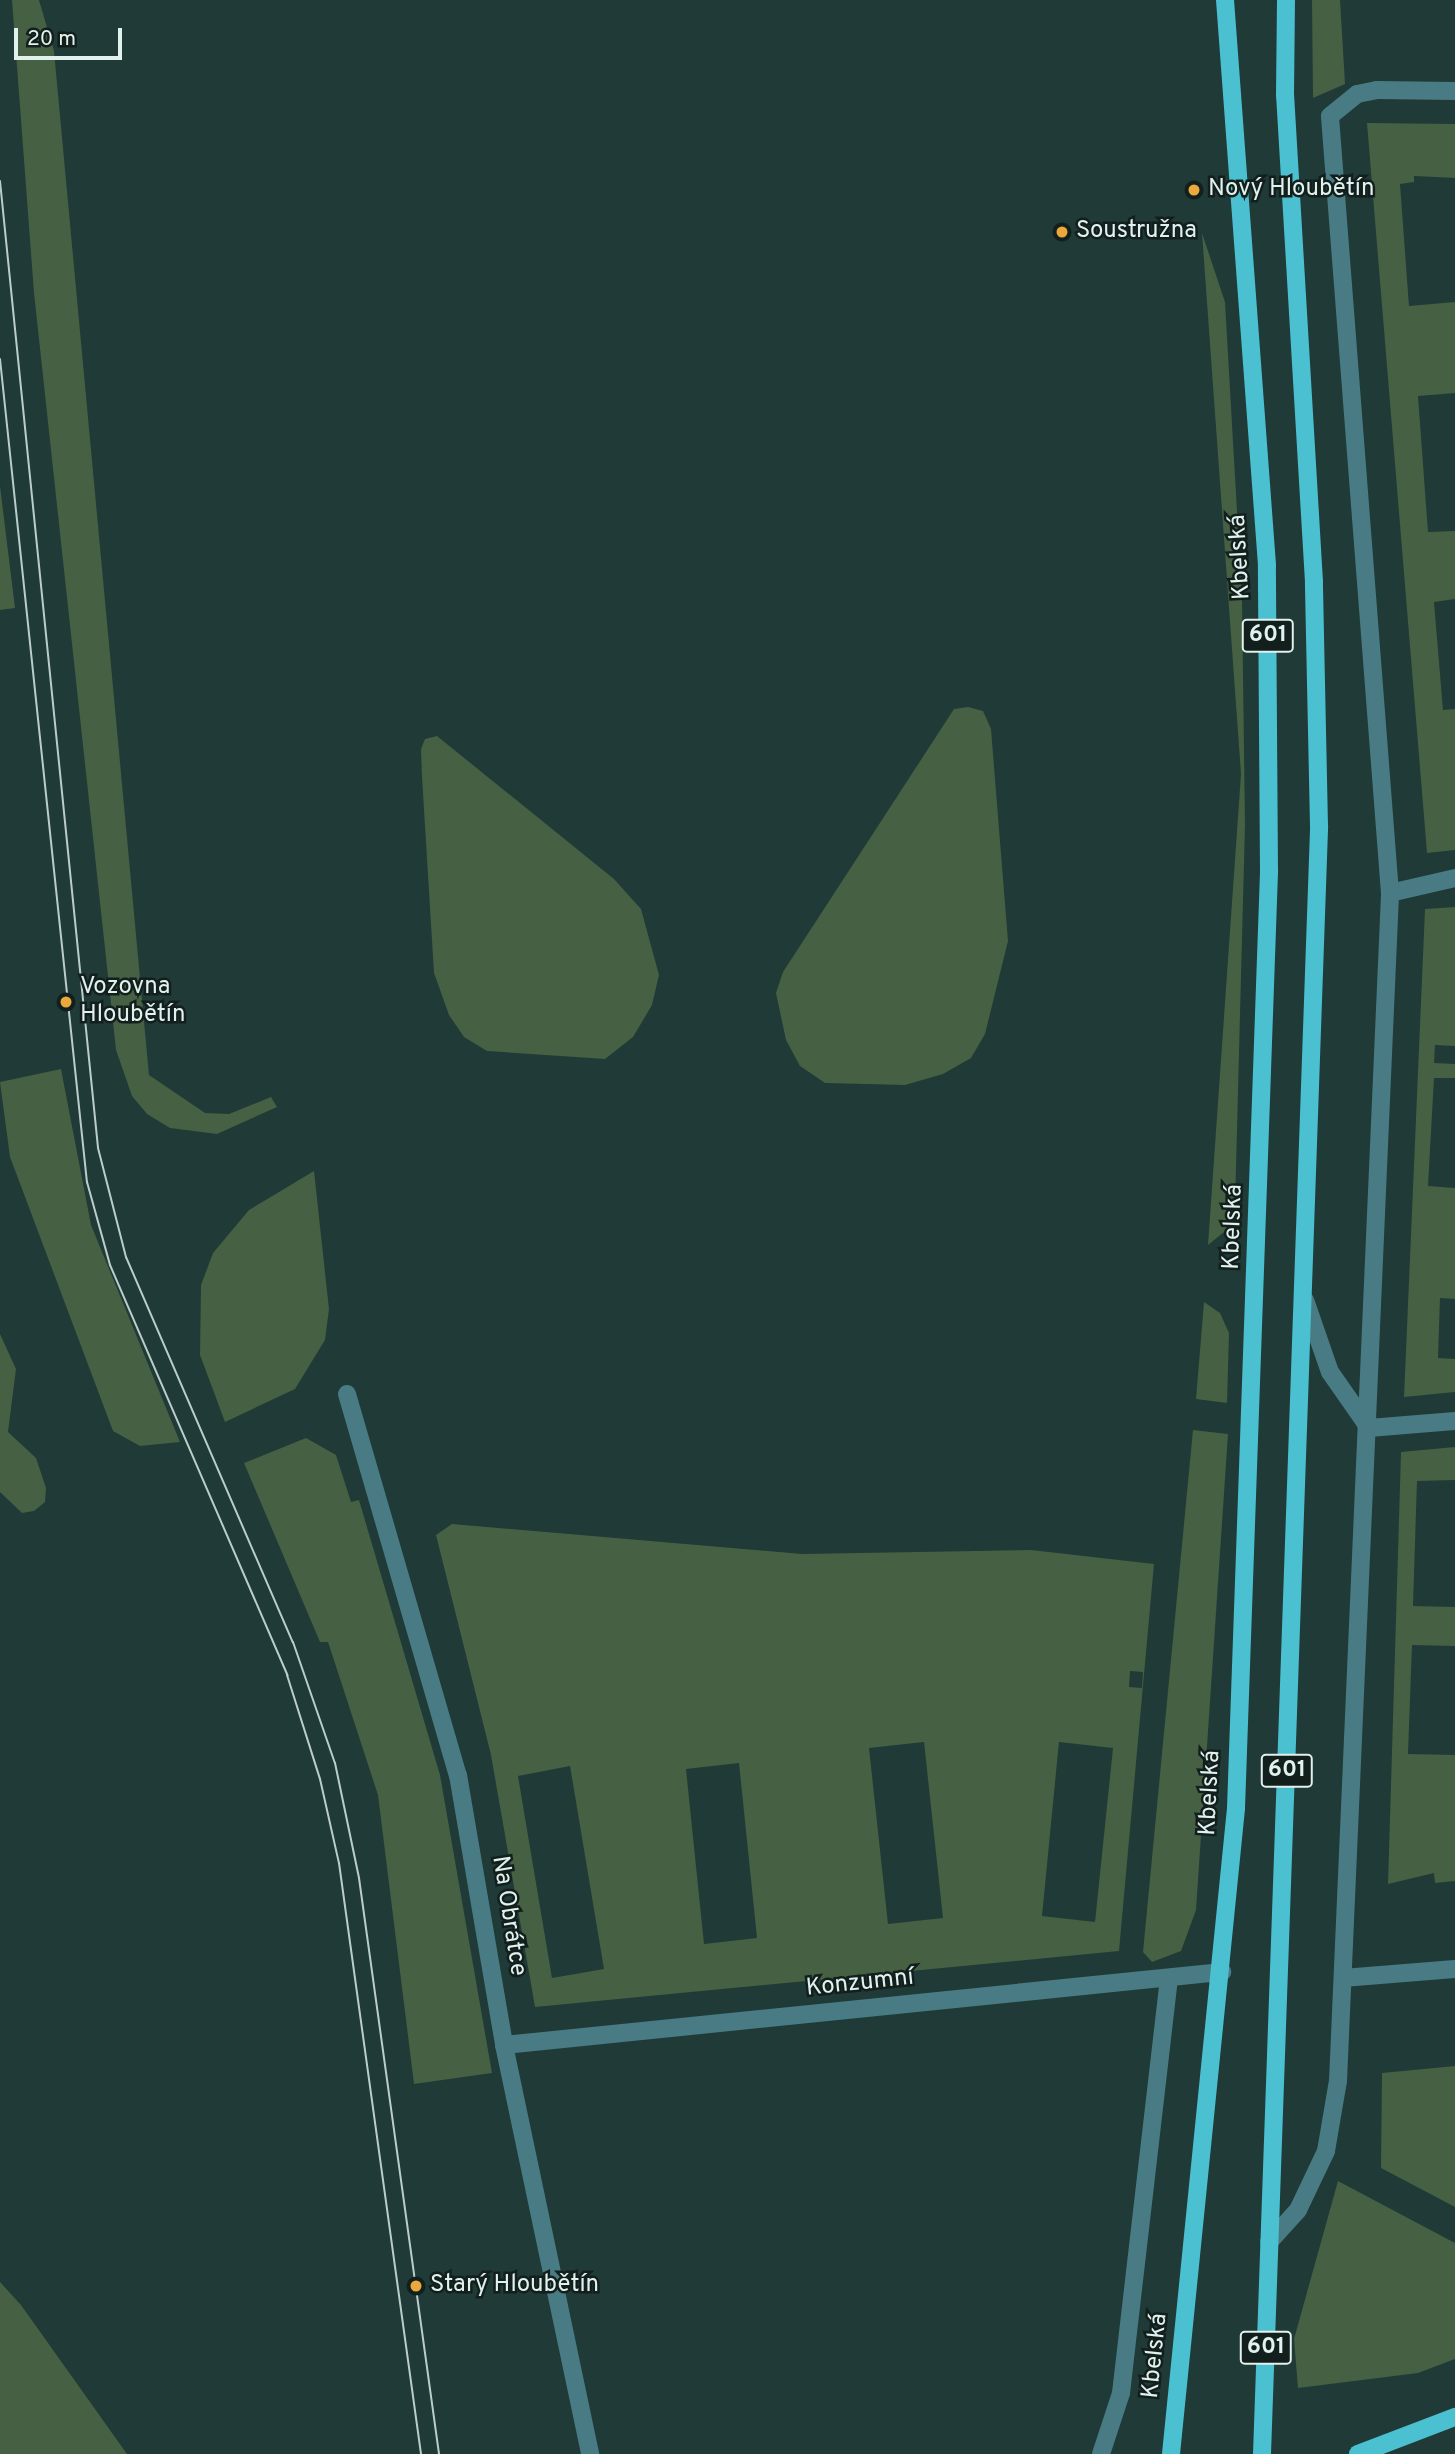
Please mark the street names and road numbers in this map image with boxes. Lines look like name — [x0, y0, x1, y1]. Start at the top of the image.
street label: Kbelská — [1224, 514, 1258, 600]
road number: 601 — [1242, 616, 1294, 656]
street label: Kbelská — [1218, 1184, 1250, 1270]
street label: Kbelská — [1194, 1750, 1228, 1836]
road number: 601 — [1261, 1752, 1313, 1790]
street label: Na Obrátce — [484, 1854, 532, 1978]
street label: Konzumní — [805, 1964, 915, 2004]
street label: Kbelská — [1137, 2312, 1175, 2400]
road number: 601 — [1240, 2328, 1292, 2368]

